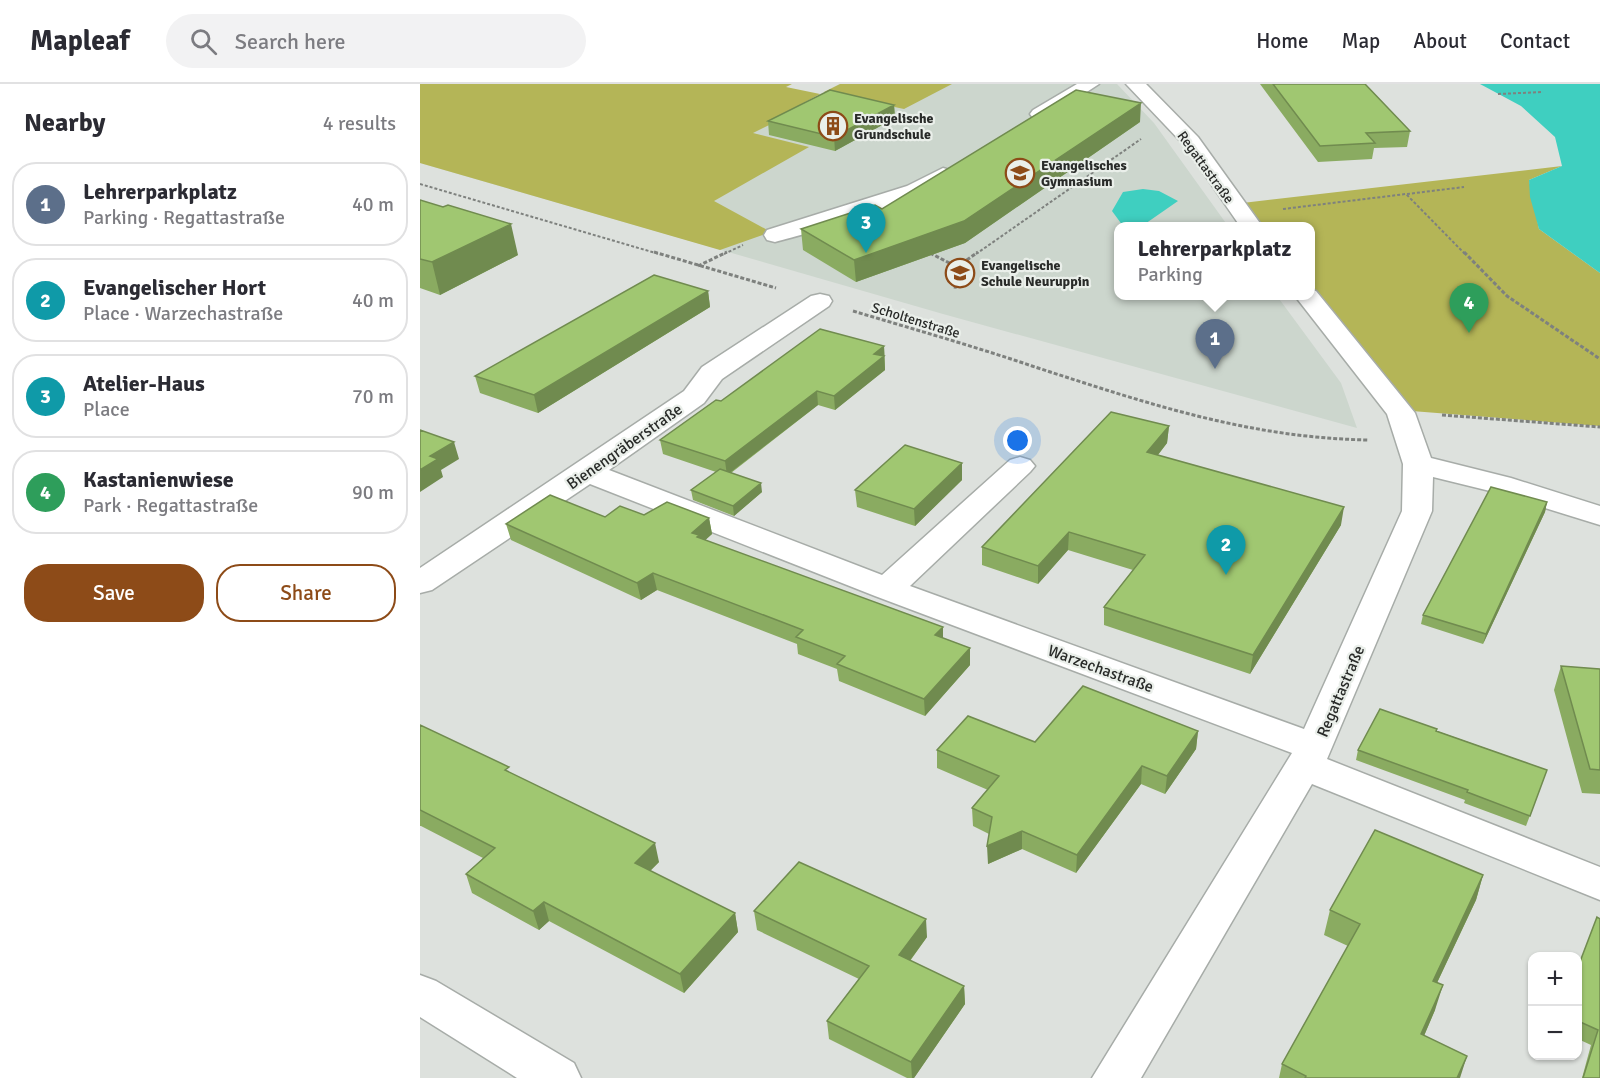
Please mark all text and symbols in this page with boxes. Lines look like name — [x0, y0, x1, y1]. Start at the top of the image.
search box — [166, 14, 586, 68]
text: Mapleaf — [30, 24, 130, 58]
icon: search — [187, 25, 220, 58]
text: Search here — [235, 28, 346, 55]
text: Home — [1256, 28, 1309, 54]
text: Map — [1342, 28, 1380, 54]
text: About — [1413, 28, 1467, 54]
text: Contact — [1500, 28, 1570, 54]
text: Nearby — [24, 107, 105, 139]
building icon: Evangelische Grundschule — [817, 110, 849, 142]
place label: Evangelische Grundschule — [854, 110, 934, 143]
text: 4 results — [323, 111, 396, 136]
street label: Regattastraße — [1174, 128, 1238, 207]
school or university icon: Evangelisches Gymnasium — [1004, 157, 1036, 189]
place label: Evangelisches Gymnasium — [1041, 157, 1127, 190]
text: Lehrerparkplatz — [83, 178, 237, 205]
text: 1 — [40, 192, 51, 217]
text: 40 m — [352, 192, 394, 217]
pin: 3 — [846, 204, 886, 253]
text: Parking · Regattastraße — [83, 205, 285, 230]
popup — [1114, 222, 1315, 300]
text: Lehrerparkplatz — [1138, 235, 1291, 262]
school or university icon: Evangelische Schule Neuruppin — [944, 257, 976, 289]
place label: Evangelische Schule Neuruppin — [981, 257, 1090, 290]
text: Parking — [1138, 262, 1203, 287]
text: Evangelischer Hort — [83, 274, 266, 301]
pin: 4 — [1450, 284, 1488, 333]
text: 2 — [40, 288, 51, 313]
text: 40 m — [352, 288, 394, 313]
street label: Scholtenstraße — [870, 299, 962, 342]
text: Place · Warzechastraße — [83, 301, 283, 326]
pin: 1 — [1196, 320, 1234, 369]
text: Atelier-Haus — [83, 370, 205, 397]
text: 3 — [40, 384, 51, 409]
text: 70 m — [352, 384, 394, 409]
text: Place — [83, 397, 130, 422]
street label: Bienengräberstraße — [563, 399, 686, 494]
your location — [1003, 426, 1032, 455]
text: Kastanienwiese — [83, 466, 234, 493]
text: 4 — [40, 480, 51, 505]
text: 90 m — [352, 480, 394, 505]
text: Park · Regattastraße — [83, 493, 258, 518]
pin: 2 — [1206, 526, 1246, 575]
button: Save — [24, 564, 204, 622]
button: Share — [216, 564, 396, 622]
street label: Warzechastraße — [1045, 641, 1156, 697]
street label: Regattastraße — [1313, 643, 1369, 740]
map controls — [1528, 952, 1582, 1060]
button: + — [1528, 952, 1582, 1006]
button: − — [1528, 1006, 1582, 1060]

